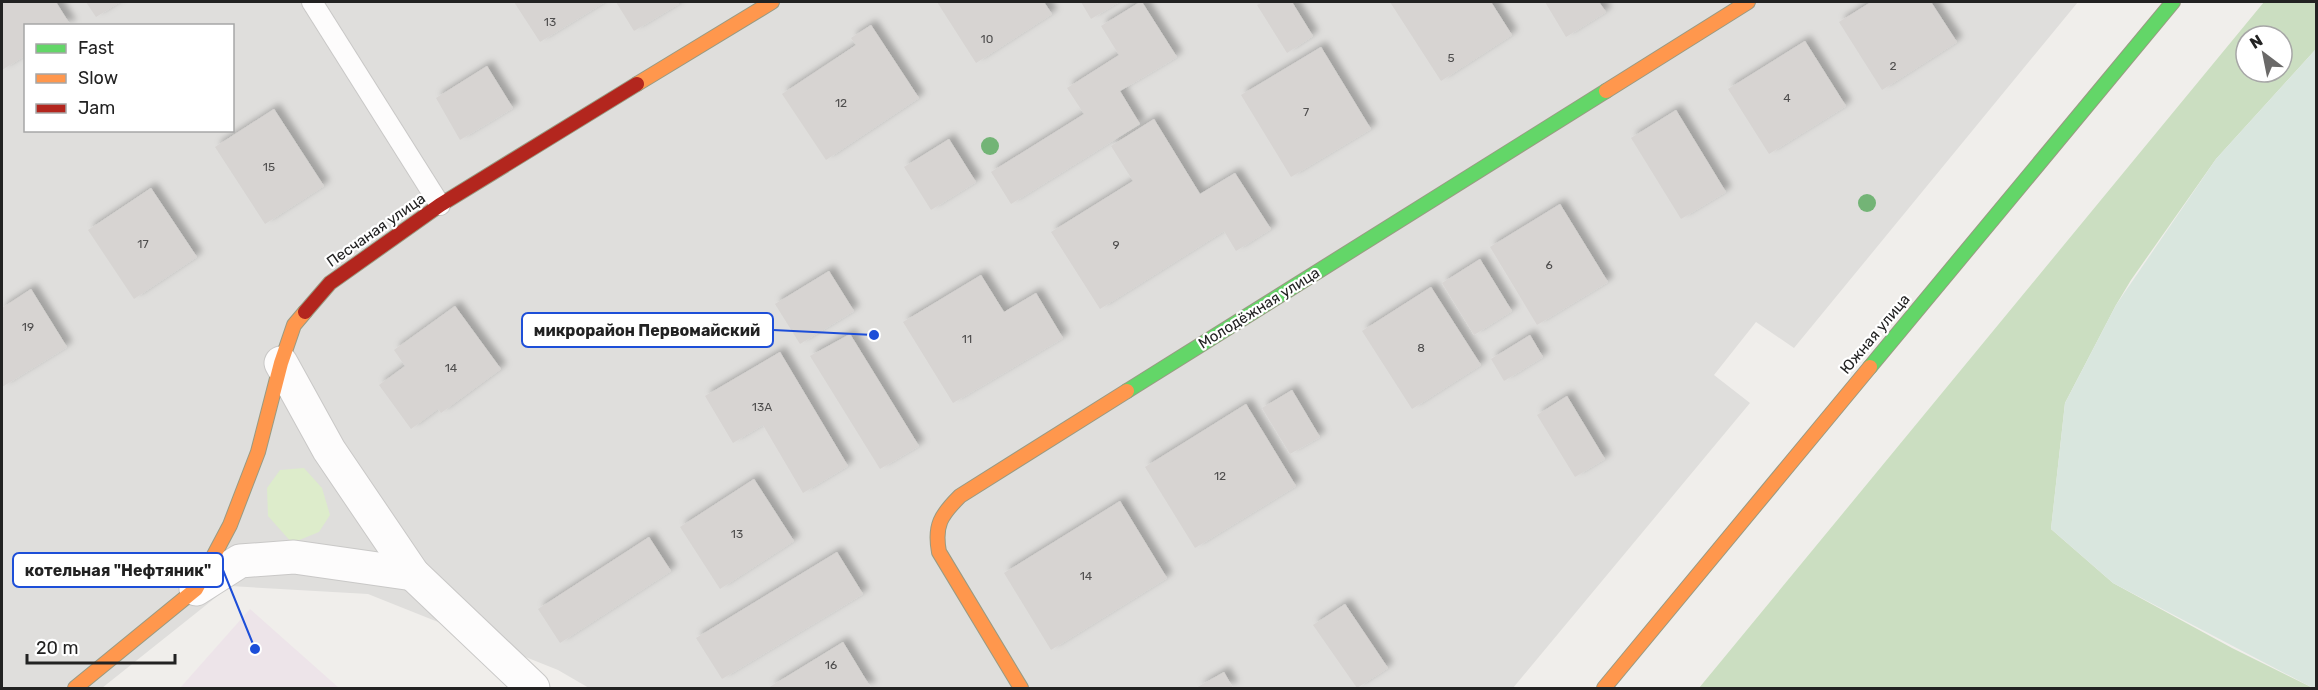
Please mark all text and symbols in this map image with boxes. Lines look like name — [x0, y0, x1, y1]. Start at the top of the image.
house number: 13 — [544, 15, 556, 29]
legend — [24, 24, 234, 132]
north arrow — [2234, 24, 2294, 84]
text: N — [2246, 31, 2266, 53]
house number: 10 — [981, 32, 993, 46]
text: Fast — [78, 37, 114, 59]
house number: 5 — [1447, 51, 1455, 65]
house number: 2 — [1889, 59, 1897, 73]
text: Slow — [78, 67, 118, 89]
house number: 4 — [1783, 91, 1791, 105]
house number: 12 — [835, 96, 847, 110]
text: Jam — [78, 97, 115, 119]
house number: 7 — [1303, 105, 1309, 119]
house number: 15 — [263, 160, 275, 174]
street label: Песчаная улица — [323, 189, 429, 271]
house number: 17 — [137, 237, 149, 251]
house number: 9 — [1112, 238, 1120, 252]
house number: 6 — [1545, 258, 1553, 272]
street label: Молодёжная улица — [1195, 263, 1323, 353]
street label: Южная улица — [1836, 290, 1914, 378]
callout: микрорайон Первомайский — [522, 313, 773, 347]
house number: 19 — [22, 320, 34, 334]
text: микрорайон Первомайский — [534, 321, 760, 340]
house number: 11 — [962, 332, 972, 346]
house number: 8 — [1417, 341, 1425, 355]
house number: 14 — [445, 361, 458, 375]
house number: 13А — [752, 400, 772, 414]
house number: 12 — [1214, 469, 1226, 483]
house number: 13 — [731, 527, 743, 541]
callout: котельная "Нефтяник" — [13, 553, 223, 587]
text: котельная "Нефтяник" — [25, 561, 211, 580]
house number: 14 — [1080, 569, 1093, 583]
scale bar — [27, 627, 176, 665]
text: 20 m — [36, 637, 78, 659]
house number: 16 — [825, 658, 837, 672]

